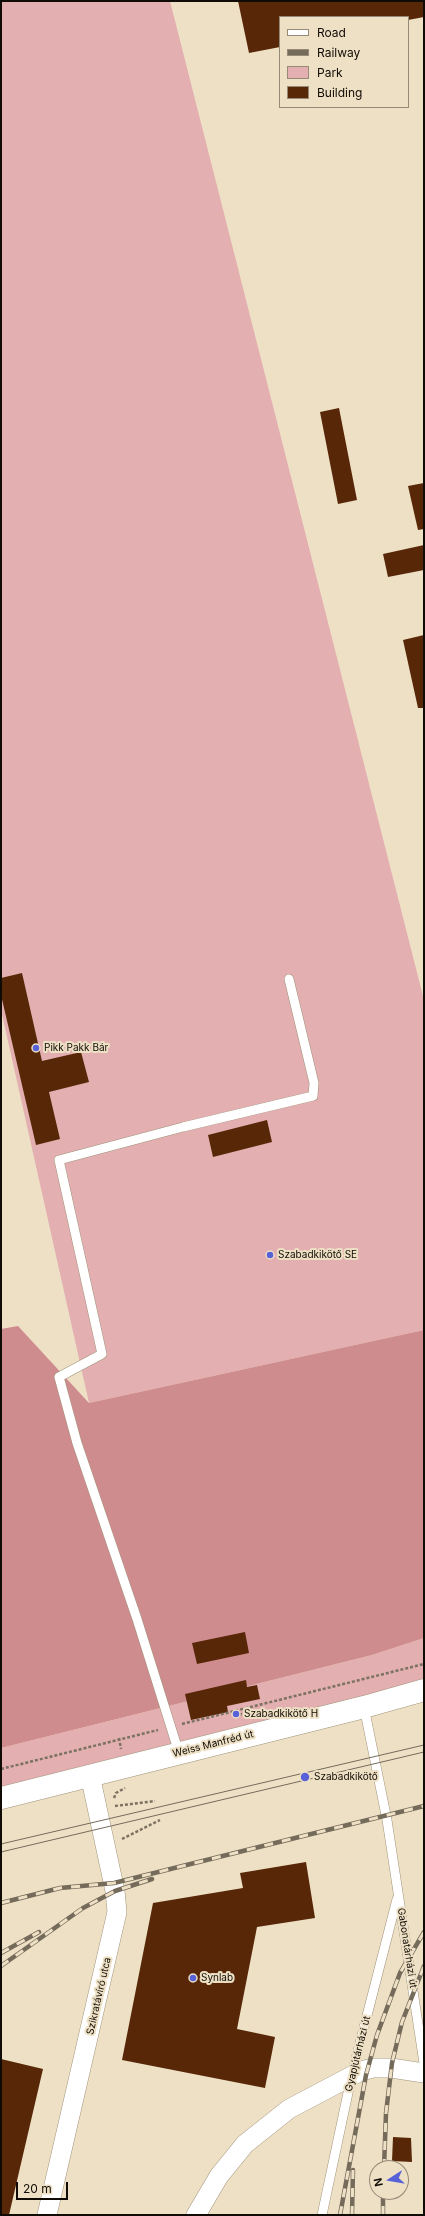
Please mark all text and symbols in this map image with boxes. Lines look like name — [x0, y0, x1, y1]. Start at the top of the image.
legend — [279, 16, 409, 108]
text: Road — [317, 25, 346, 40]
text: Railway — [317, 45, 360, 60]
text: Park — [317, 65, 343, 80]
text: Building — [317, 85, 362, 100]
place label: Pikk Pakk Bár — [44, 1042, 108, 1054]
marker: Pikk Pakk Bár — [31, 1043, 41, 1053]
place label: Szabadkikötő SE — [278, 1249, 357, 1261]
marker: Szabadkikötő SE — [265, 1250, 275, 1260]
place label: Szabadkikötő H — [244, 1708, 318, 1720]
marker: Szabadkikötő H — [231, 1709, 241, 1719]
street label: Weiss Manfréd út — [171, 1728, 255, 1760]
marker: Szabadkikötő — [299, 1771, 311, 1783]
place label: Szabadkikötő — [314, 1771, 378, 1783]
street label: Gabonatárházi út — [395, 1907, 419, 1989]
street label: Szikratávíró utca — [84, 1956, 114, 2036]
place label: Synlab — [201, 1972, 233, 1984]
marker: Synlab — [188, 1973, 198, 1983]
street label: Gyapjútárházi út — [343, 2015, 373, 2093]
north arrow — [369, 2160, 409, 2200]
scale bar — [18, 2174, 70, 2200]
text: N — [371, 2177, 386, 2188]
text: 20 m — [23, 2181, 52, 2196]

